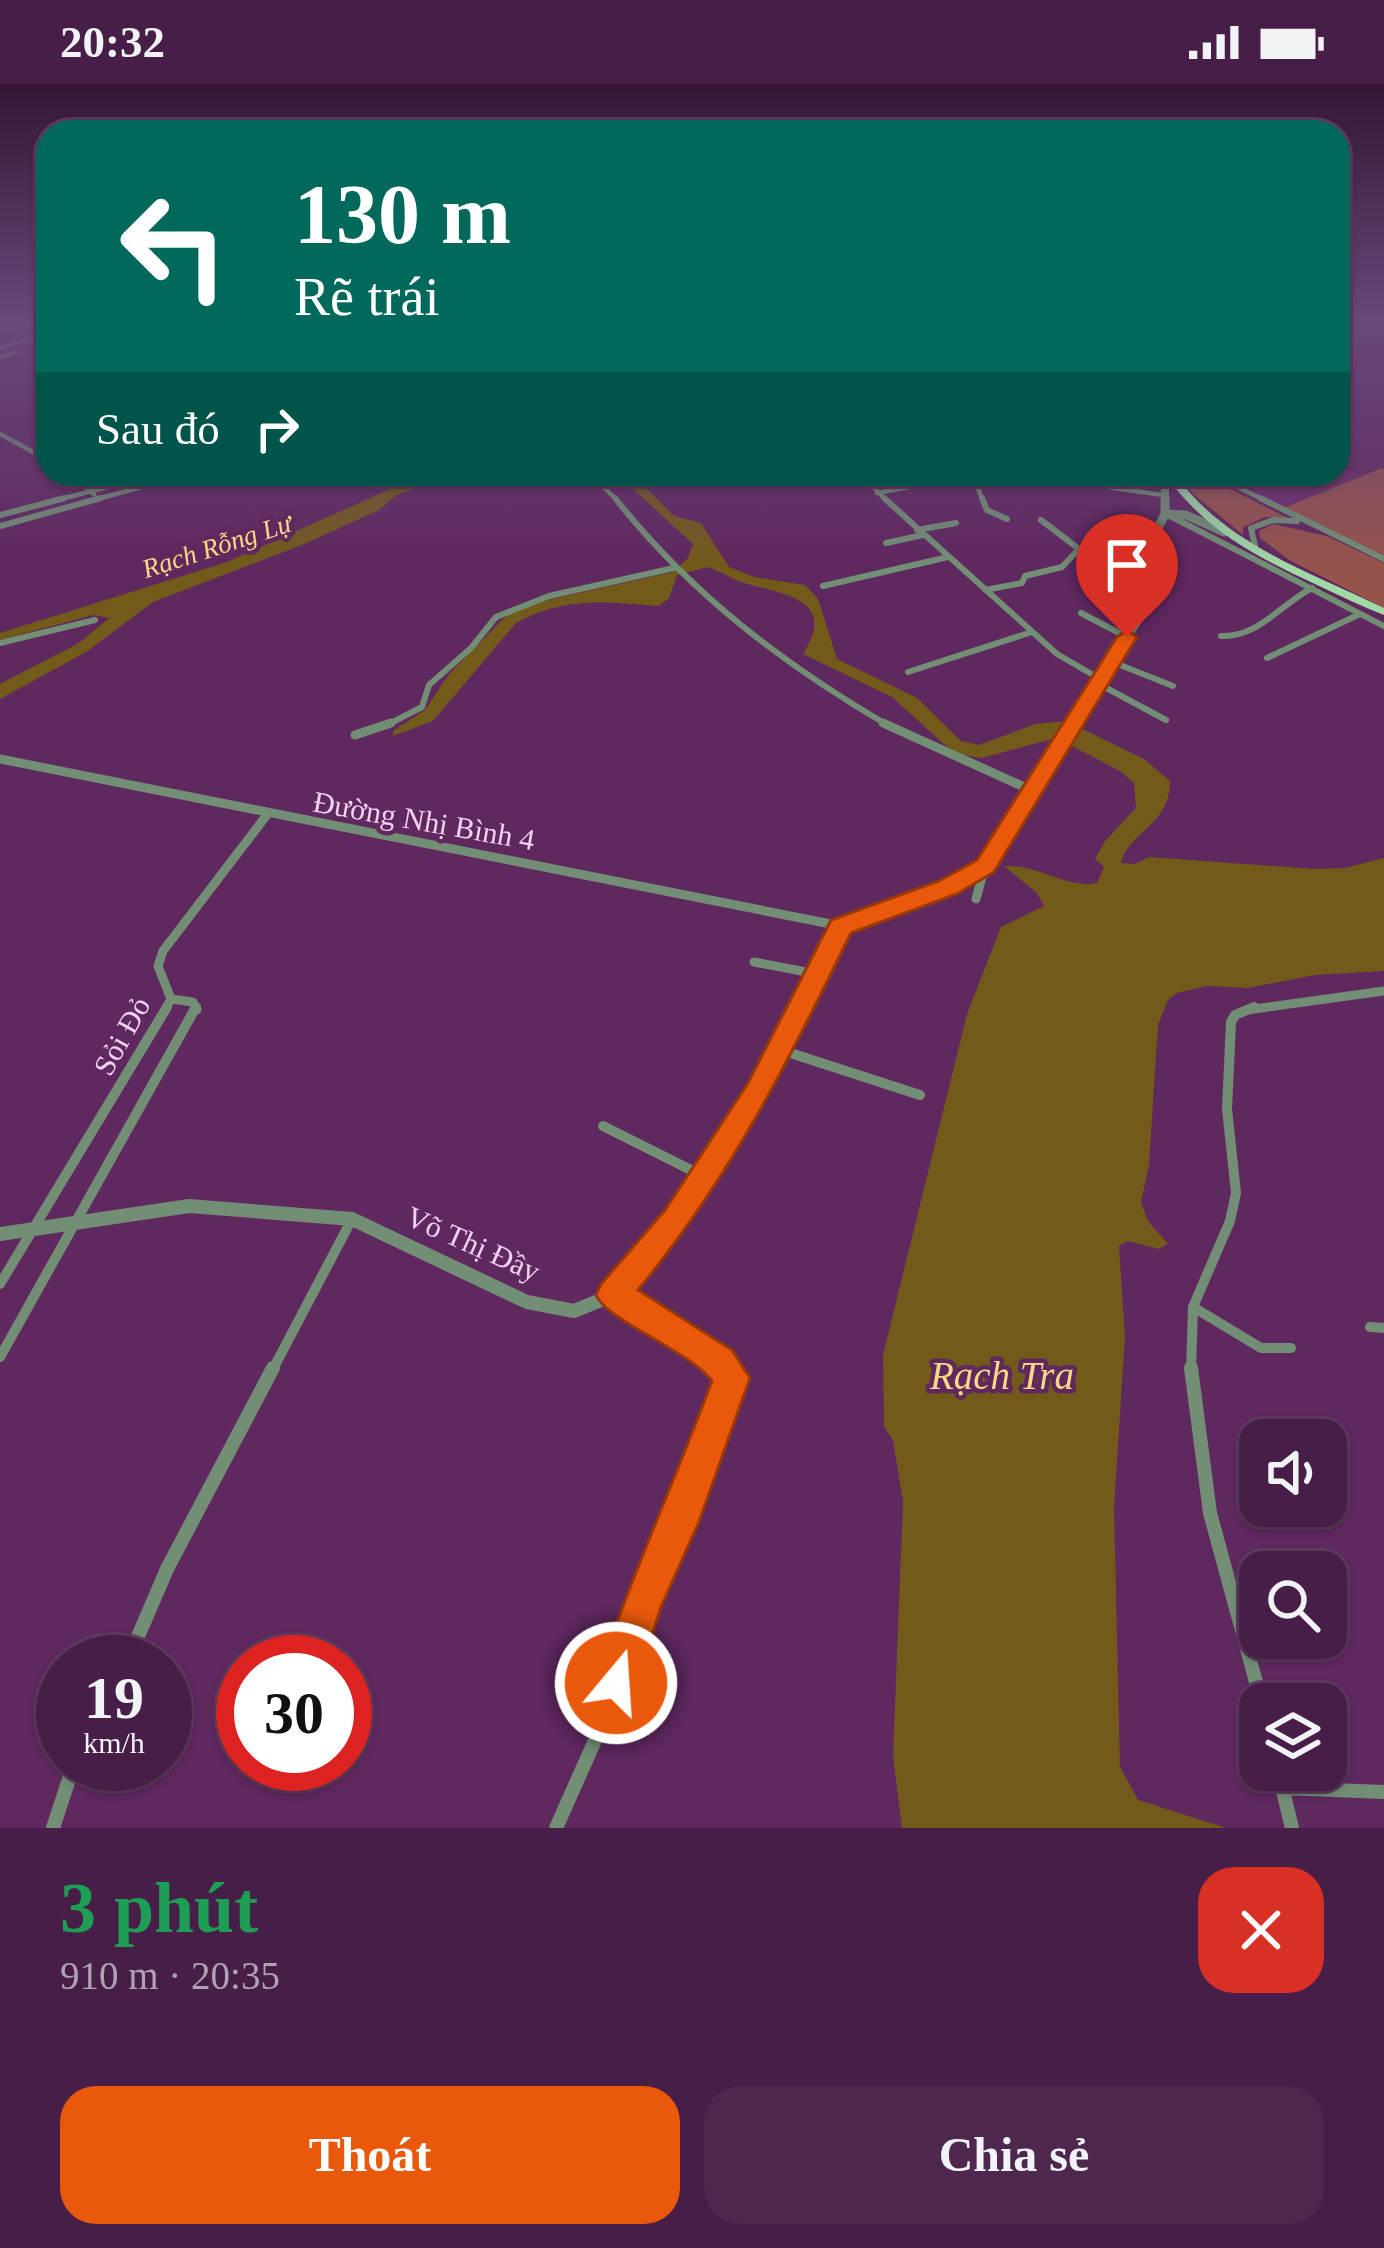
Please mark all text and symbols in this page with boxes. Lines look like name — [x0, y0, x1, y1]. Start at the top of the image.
text: 20:32 — [60, 17, 165, 67]
icon: left — [96, 168, 252, 324]
text: 130 m — [294, 168, 511, 261]
text: Rẽ trái — [294, 267, 439, 327]
icon: right — [244, 396, 310, 462]
text: Sau đó — [96, 404, 220, 454]
water label: Rạch Rỗng Lự — [137, 507, 298, 585]
pin — [1076, 514, 1178, 637]
icon: arrive — [1094, 532, 1160, 598]
street label: Đường Nhị Bình 4 — [311, 785, 538, 856]
street label: Sỏi Đỏ — [87, 991, 156, 1081]
street label: Võ Thị Đầy — [401, 1199, 545, 1288]
water label: Rạch Tra — [929, 1354, 1074, 1397]
map controls — [1239, 1419, 1347, 1791]
button: sound — [1239, 1419, 1347, 1527]
button: search — [1239, 1551, 1347, 1659]
position arrow — [553, 1620, 679, 1746]
speed limit sign: 30 — [216, 1635, 372, 1791]
text: 19 — [84, 1665, 144, 1731]
button: layers — [1239, 1683, 1347, 1791]
text: km/h — [83, 1726, 145, 1759]
button: close — [1198, 1867, 1324, 1993]
text: 3 phút — [60, 1868, 258, 1948]
text: 910 m · 20:35 — [60, 1954, 280, 1997]
button: Thoát — [60, 2086, 680, 2224]
button: Chia sẻ — [704, 2086, 1324, 2224]

